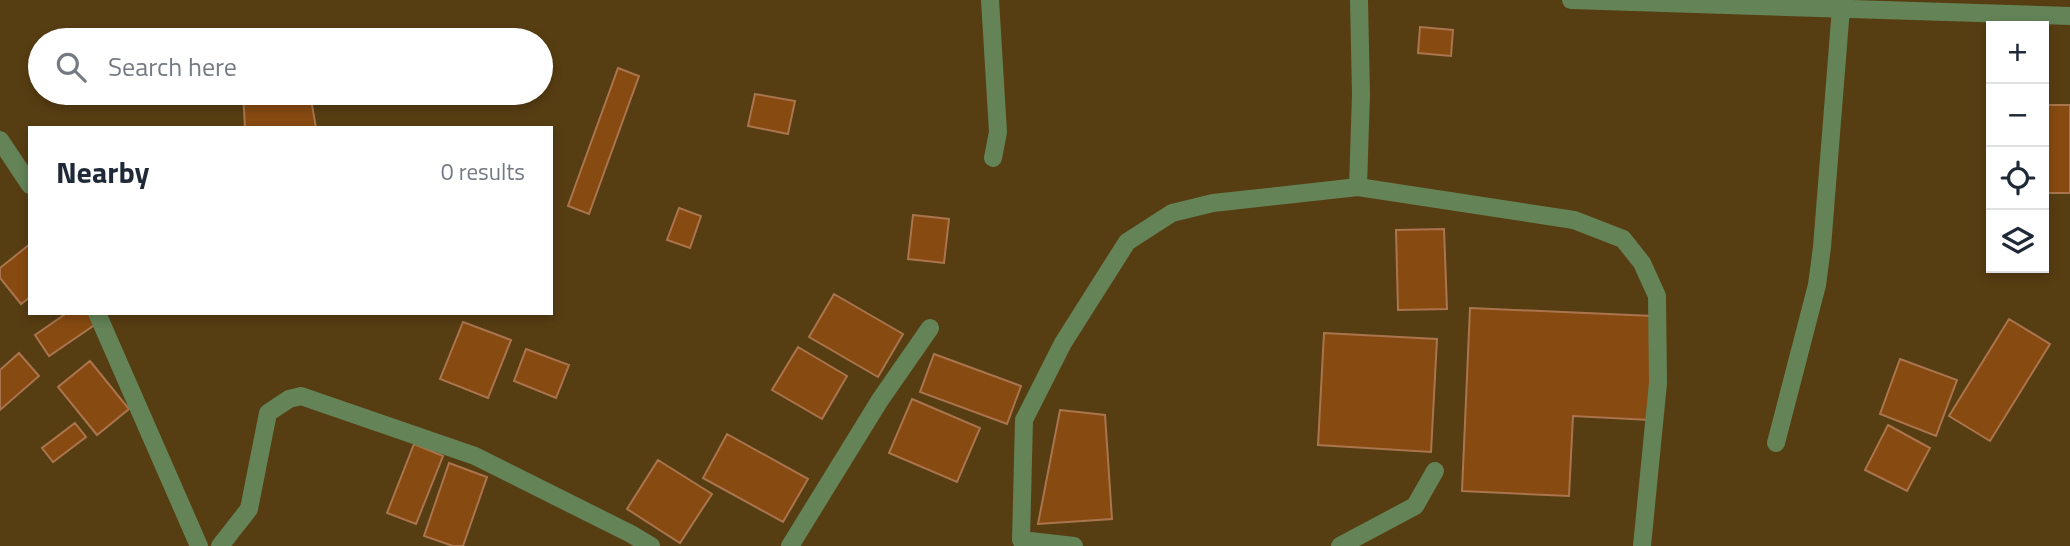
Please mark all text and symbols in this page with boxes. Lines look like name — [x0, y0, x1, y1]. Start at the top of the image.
map controls — [1986, 21, 2049, 273]
button: + — [1986, 21, 2049, 84]
search box — [28, 28, 553, 105]
text: Search here — [108, 47, 237, 86]
icon: search — [52, 48, 90, 86]
button: − — [1986, 84, 2049, 147]
button: locate — [1986, 147, 2049, 210]
text: Nearby — [56, 149, 149, 195]
text: 0 results — [441, 154, 525, 189]
button: layers — [1986, 210, 2049, 273]

